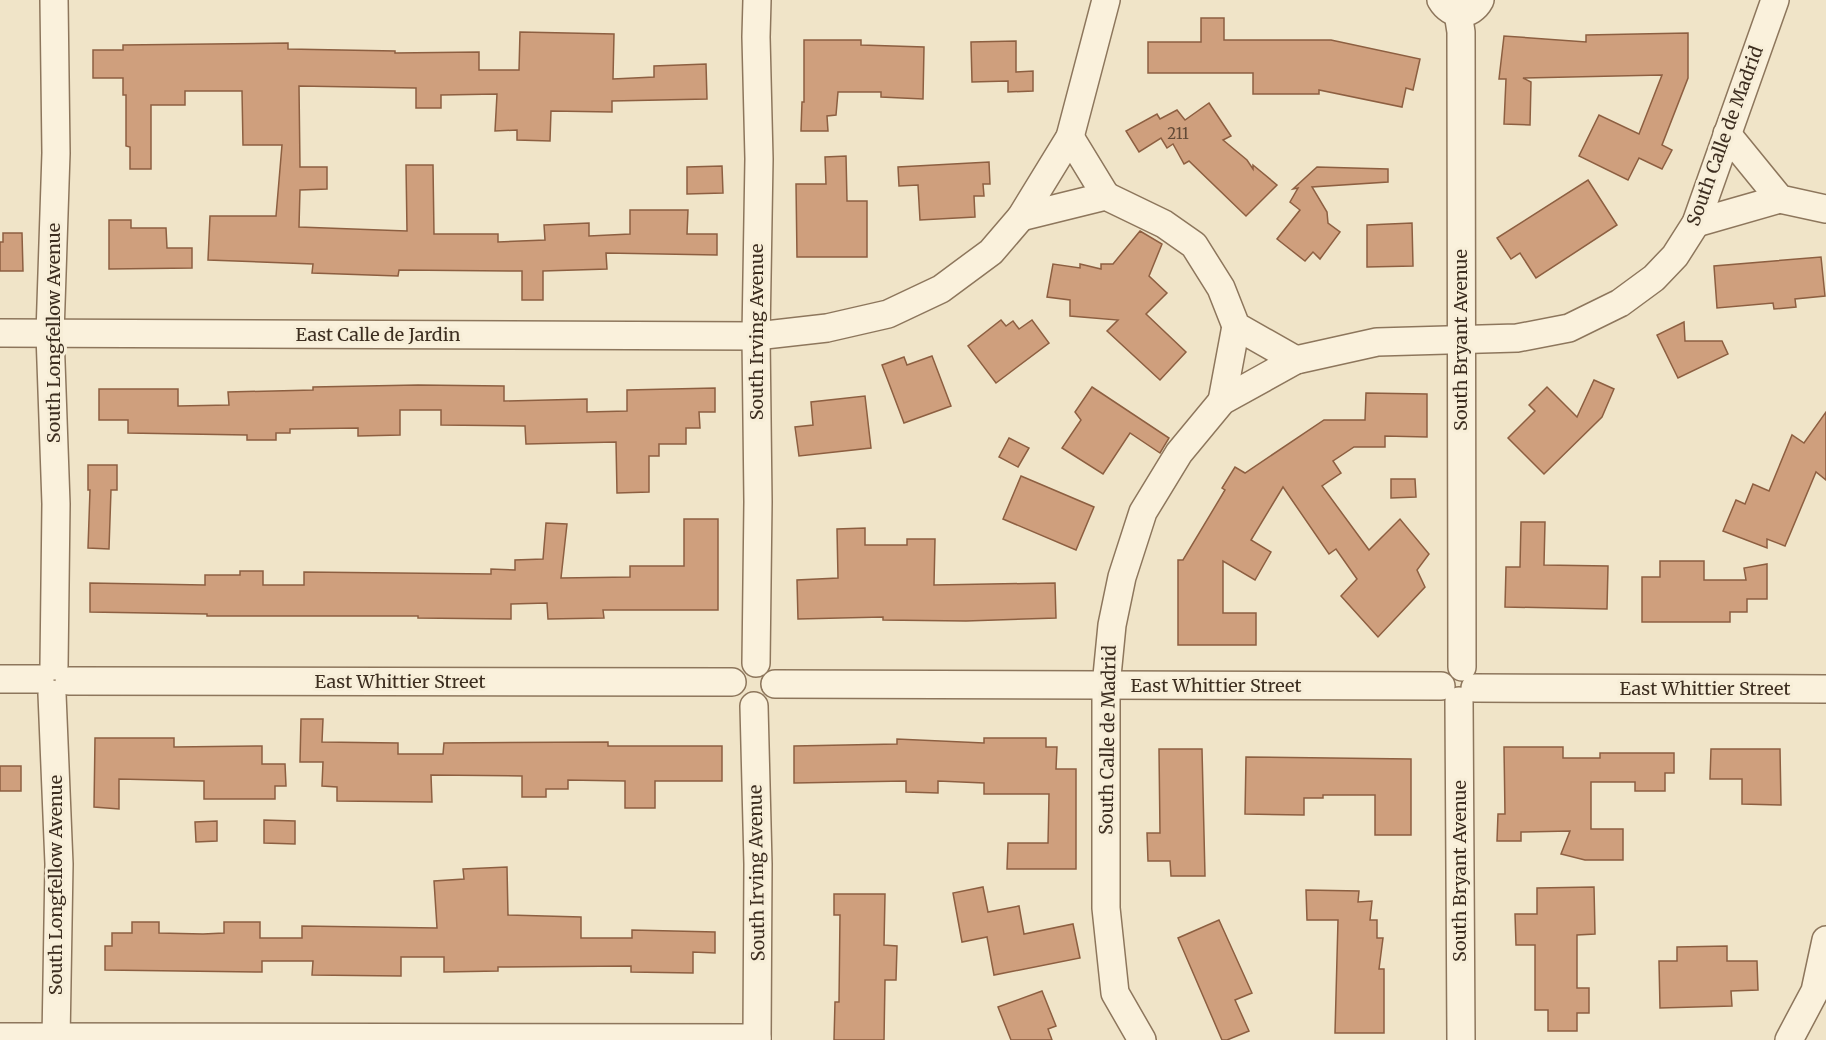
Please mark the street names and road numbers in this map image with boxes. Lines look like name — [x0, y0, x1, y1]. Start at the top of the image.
street label: South Calle de Madrid — [1681, 43, 1768, 229]
street label: South Longfellow Avenue — [42, 223, 65, 443]
street label: South Irving Avenue — [745, 244, 768, 420]
street label: South Bryant Avenue — [1449, 249, 1472, 431]
street label: East Calle de Jardin — [295, 323, 461, 346]
street label: South Calle de Madrid — [1094, 645, 1121, 835]
street label: East Whittier Street — [315, 670, 485, 693]
street label: East Whittier Street — [1131, 674, 1301, 697]
street label: East Whittier Street — [1620, 677, 1790, 700]
street label: South Longfellow Avenue — [44, 775, 67, 995]
street label: South Bryant Avenue — [1448, 780, 1471, 962]
street label: South Irving Avenue — [743, 785, 770, 961]

